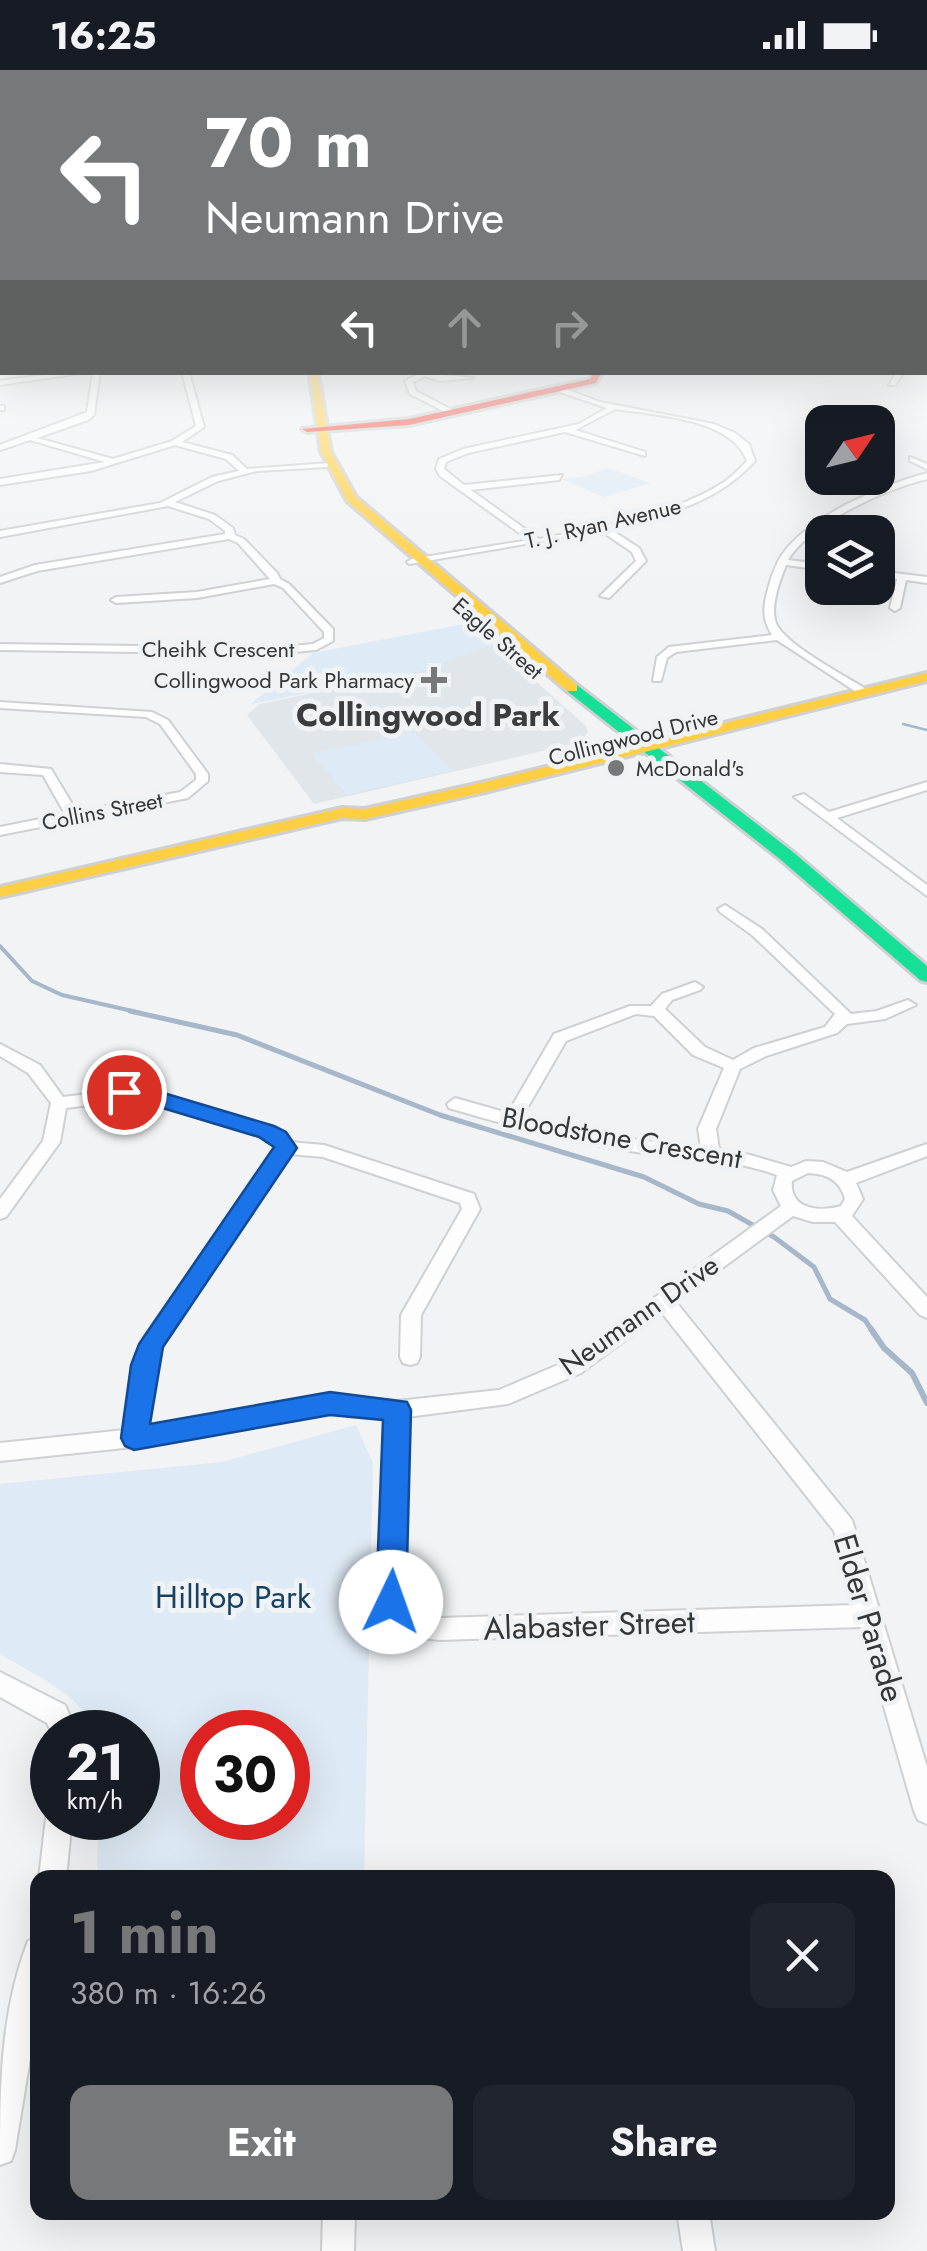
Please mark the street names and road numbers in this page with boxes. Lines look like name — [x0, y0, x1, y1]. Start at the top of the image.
street label: T. J. Ryan Avenue — [522, 490, 684, 556]
street label: Eagle Street — [446, 590, 551, 687]
street label: Cheihk Crescent — [142, 633, 295, 665]
street label: Collingwood Drive — [545, 700, 721, 774]
street label: Collins Street — [39, 783, 166, 838]
street label: Bloodstone Crescent — [499, 1097, 745, 1179]
street label: Neumann Drive — [551, 1245, 727, 1385]
street label: Elder Parade — [822, 1528, 916, 1708]
street label: Alabaster Street — [483, 1598, 696, 1652]

